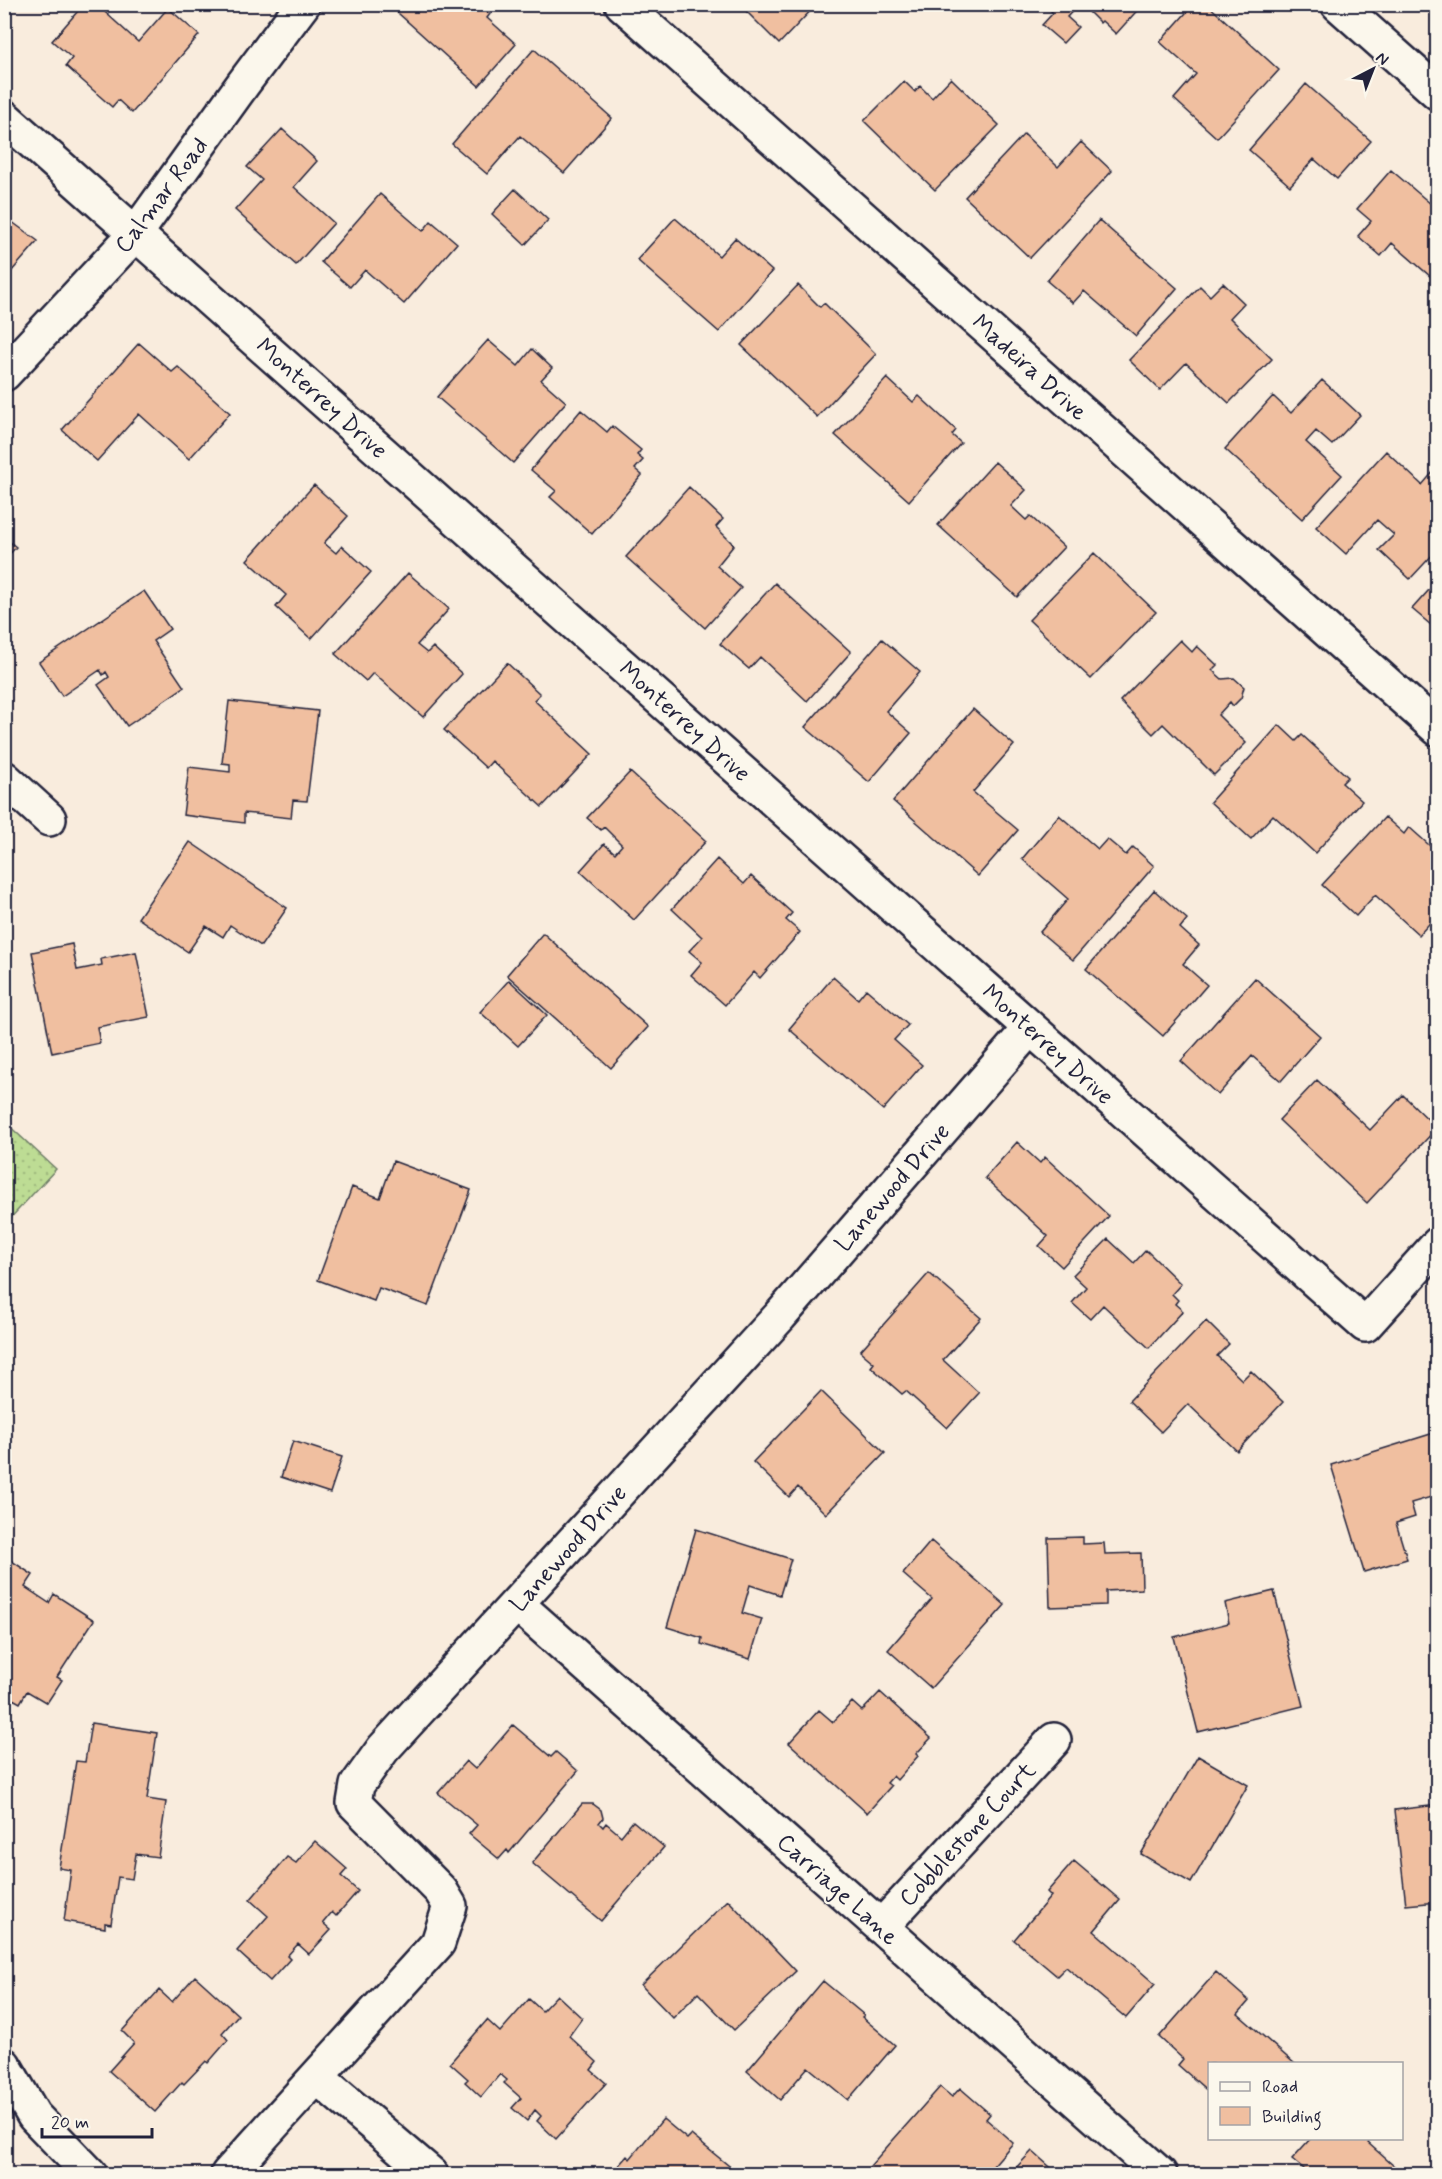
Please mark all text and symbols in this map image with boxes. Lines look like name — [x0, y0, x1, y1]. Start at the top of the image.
north arrow — [1343, 39, 1403, 99]
text: N — [1371, 48, 1393, 70]
street label: Calmar Road — [109, 132, 216, 260]
street label: Madeira Drive — [965, 308, 1093, 428]
street label: Monterrey Drive — [249, 332, 393, 466]
street label: Monterrey Drive — [612, 655, 756, 789]
street label: Monterrey Drive — [975, 978, 1119, 1112]
street label: Lanewood Drive — [829, 1117, 958, 1259]
street label: Lanewood Drive — [504, 1479, 634, 1619]
street label: Cobblestone Court — [893, 1756, 1043, 1914]
street label: Carriage Lane — [770, 1827, 904, 1953]
legend — [1208, 2062, 1403, 2140]
text: Road — [1262, 2075, 1298, 2099]
scale bar — [42, 2101, 152, 2139]
text: Building — [1262, 2105, 1322, 2131]
text: 20 m — [51, 2111, 89, 2135]

